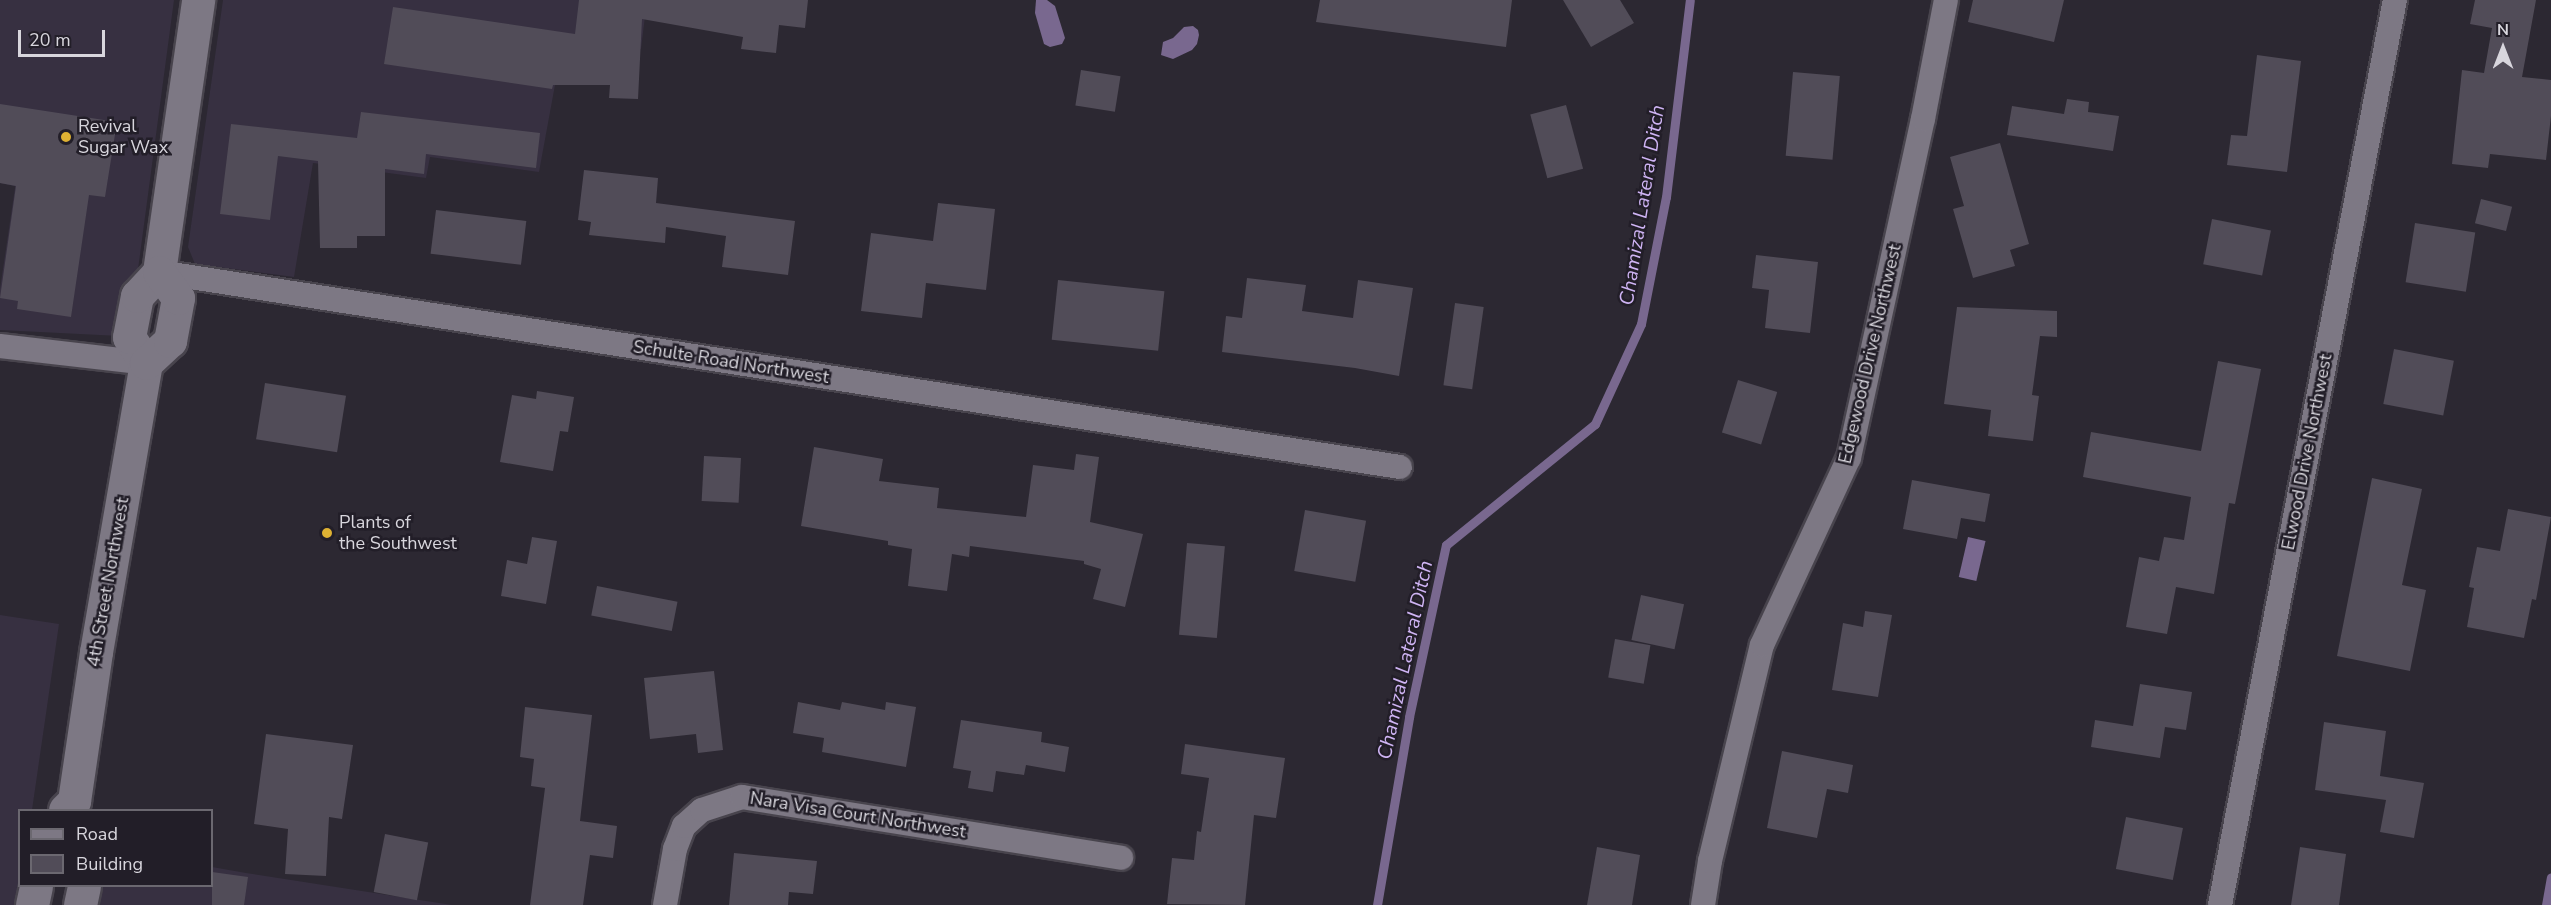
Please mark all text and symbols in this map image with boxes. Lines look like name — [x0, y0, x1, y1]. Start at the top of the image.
scale bar — [21, 18, 108, 56]
north arrow — [2473, 18, 2533, 78]
text: N — [2497, 19, 2509, 41]
text: 20 m — [29, 28, 71, 52]
water label: Chamizal Lateral Ditch — [1614, 103, 1670, 307]
place label: Revival Sugar Wax — [78, 116, 168, 158]
marker: Revival Sugar Wax — [59, 130, 73, 144]
street label: Edgewood Drive Northwest — [1834, 242, 1906, 466]
street label: Schulte Road Northwest — [632, 336, 830, 388]
street label: Elwood Drive Northwest — [2277, 352, 2337, 552]
street label: 4th Street Northwest — [82, 496, 134, 668]
place label: Plants of the Southwest — [339, 512, 457, 554]
marker: Plants of the Southwest — [320, 526, 334, 540]
water label: Chamizal Lateral Ditch — [1372, 558, 1438, 762]
street label: Nara Visa Court Northwest — [748, 787, 968, 843]
legend — [18, 809, 213, 887]
text: Road — [76, 822, 118, 846]
text: Building — [76, 852, 143, 876]

